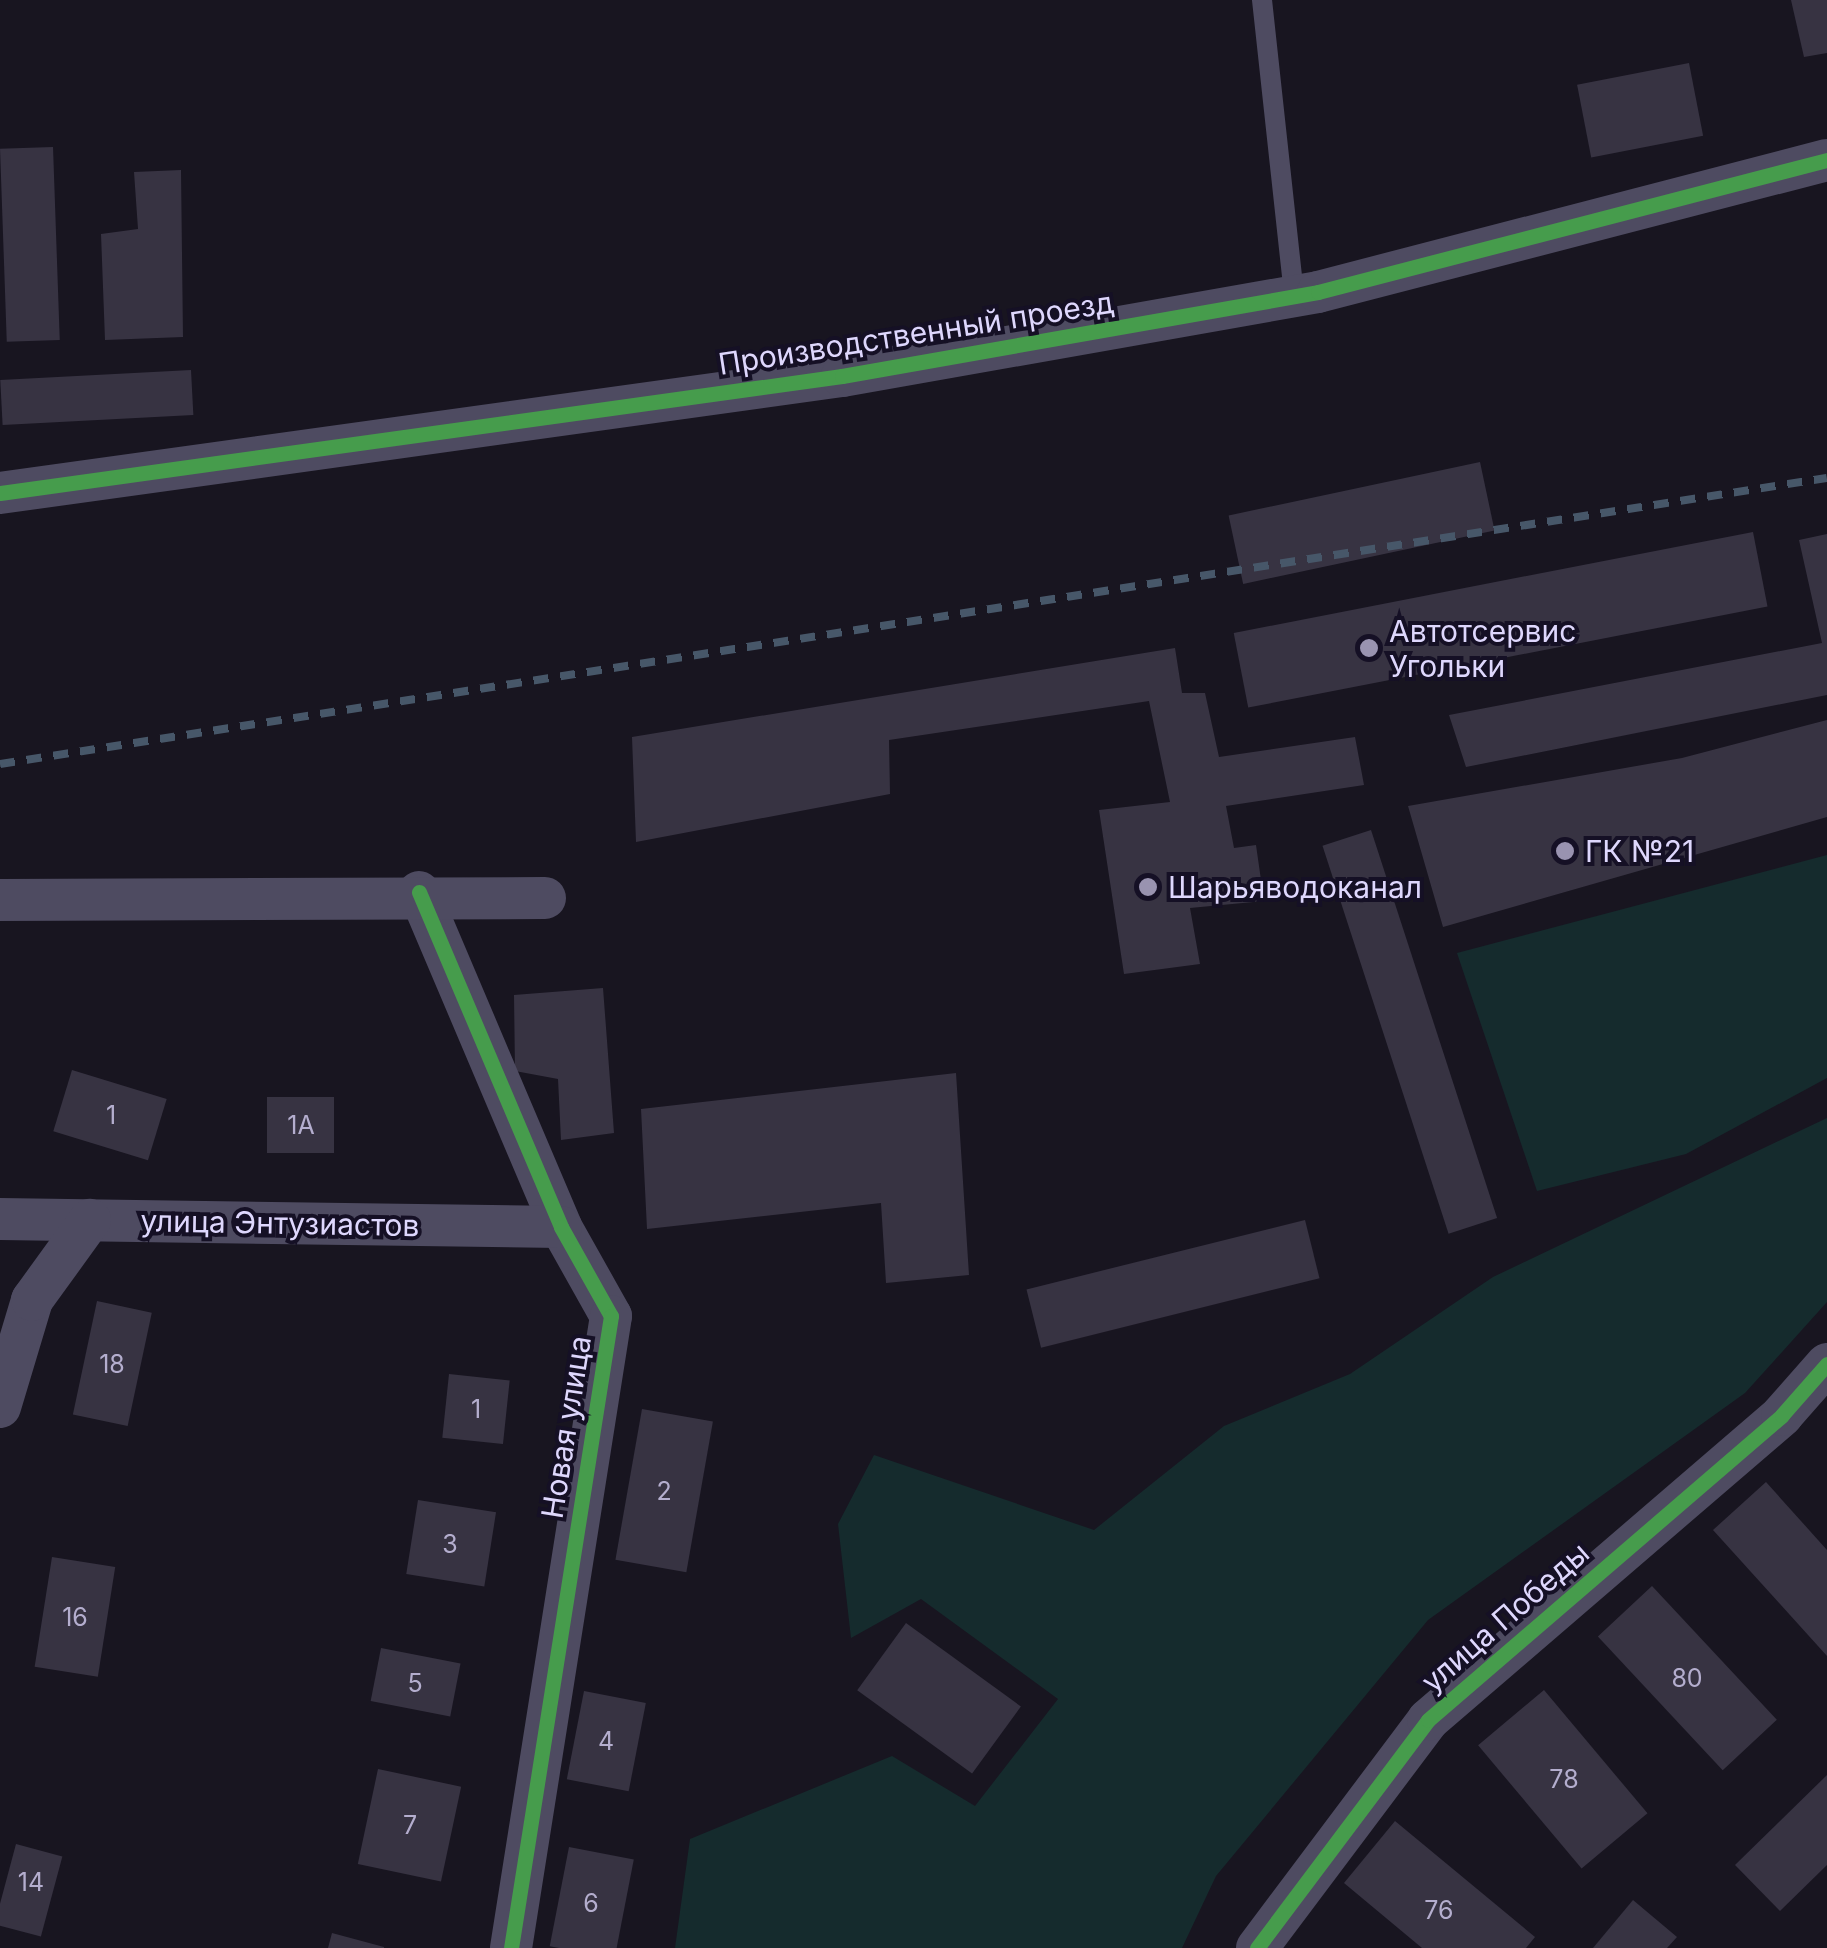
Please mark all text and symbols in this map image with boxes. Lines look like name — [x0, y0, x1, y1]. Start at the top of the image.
street label: Производственный проезд — [716, 284, 1116, 382]
place label: Автотсервис Угольки — [1389, 613, 1576, 684]
marker: Автотсервис Угольки — [1358, 637, 1380, 659]
place label: ГК №21 — [1585, 833, 1694, 869]
marker: ГК №21 — [1554, 840, 1576, 862]
place label: Шарьяводоканал — [1168, 869, 1422, 905]
marker: Шарьяводоканал — [1137, 876, 1159, 898]
house number: 1 — [106, 1100, 116, 1130]
house number: 1А — [287, 1110, 315, 1140]
street label: улица Энтузиастов — [140, 1203, 420, 1243]
street label: Новая улица — [534, 1333, 598, 1521]
house number: 18 — [99, 1349, 125, 1379]
house number: 1 — [471, 1394, 481, 1424]
house number: 2 — [656, 1476, 672, 1506]
house number: 3 — [442, 1529, 458, 1559]
street label: улица Победы — [1414, 1534, 1596, 1700]
house number: 16 — [62, 1602, 88, 1632]
house number: 80 — [1671, 1663, 1703, 1693]
house number: 5 — [407, 1668, 423, 1698]
house number: 4 — [598, 1726, 614, 1756]
house number: 78 — [1549, 1764, 1579, 1794]
house number: 7 — [403, 1810, 417, 1840]
house number: 14 — [18, 1867, 44, 1897]
house number: 6 — [583, 1888, 599, 1918]
house number: 76 — [1424, 1895, 1454, 1925]

